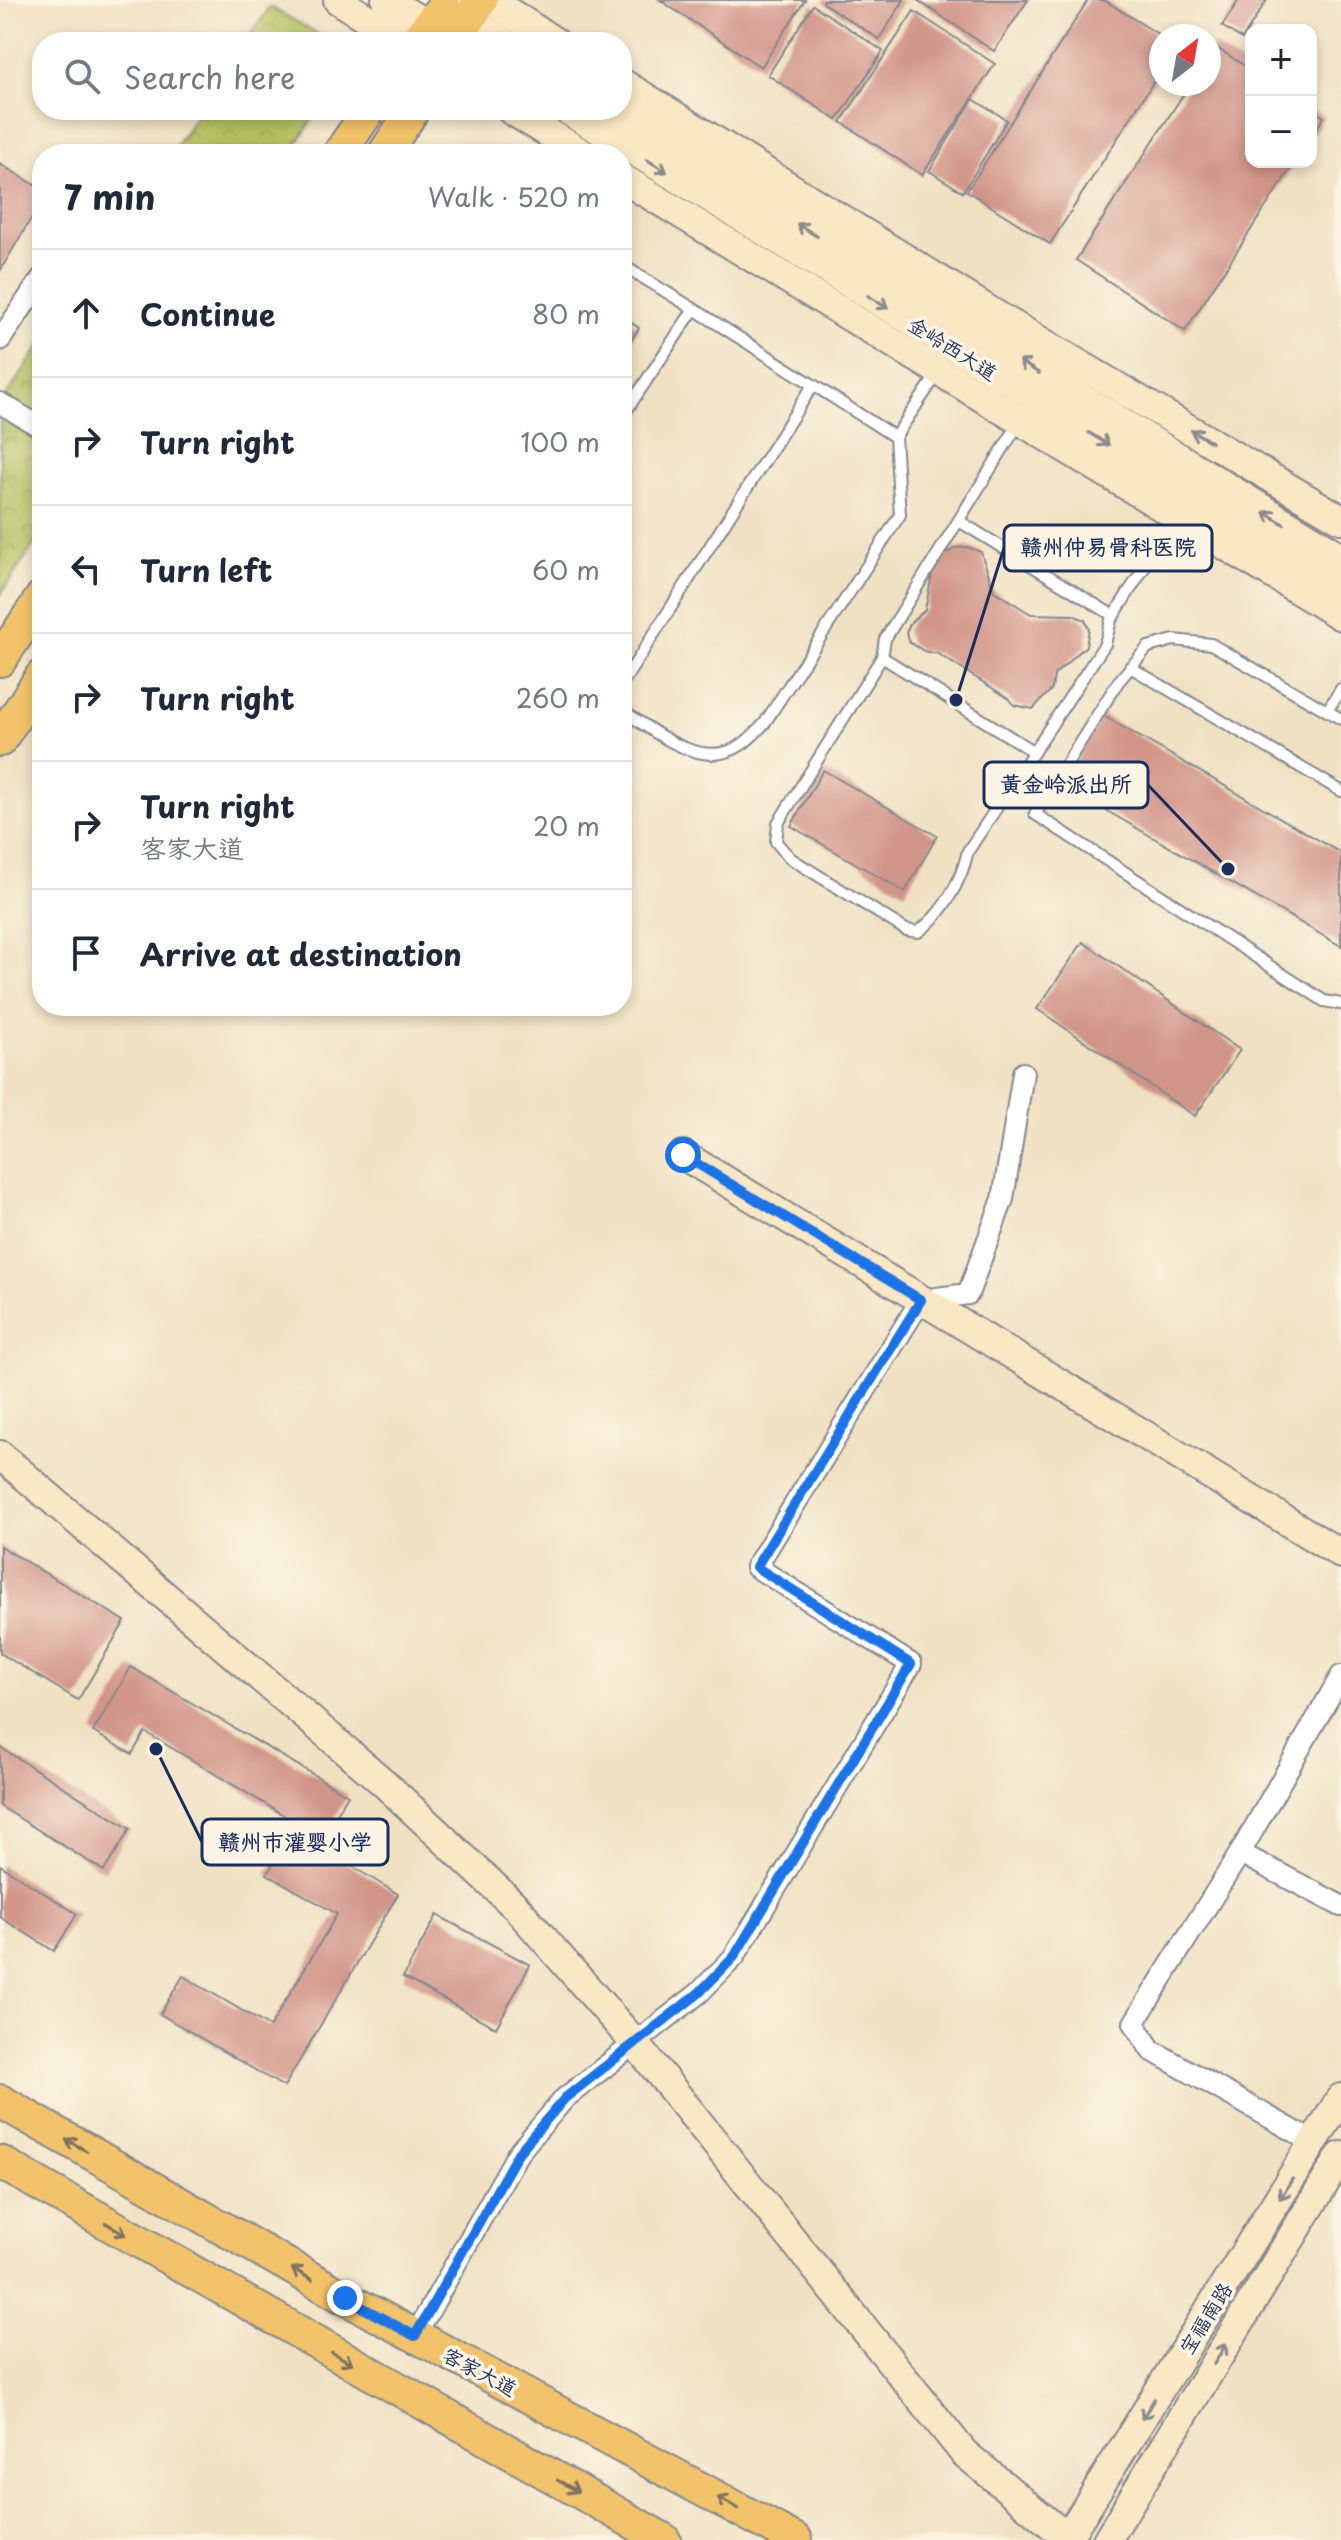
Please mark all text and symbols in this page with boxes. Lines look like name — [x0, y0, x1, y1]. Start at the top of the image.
north arrow — [1149, 24, 1221, 96]
map controls — [1245, 24, 1317, 168]
button: + — [1245, 24, 1317, 96]
search box — [32, 32, 632, 120]
icon: search — [60, 54, 104, 98]
text: Search here — [124, 54, 296, 99]
button: − — [1245, 96, 1317, 168]
one-way arrow — [645, 158, 668, 174]
text: 7 min — [64, 170, 155, 222]
text: Walk · 520 m — [428, 177, 600, 216]
one-way arrow — [797, 222, 819, 238]
icon: ahead — [64, 291, 108, 335]
text: Continue — [140, 291, 275, 336]
text: 80 m — [532, 294, 600, 333]
one-way arrow — [866, 294, 889, 310]
street label: 金岭西大道 — [903, 309, 1003, 387]
one-way arrow — [1018, 358, 1041, 374]
icon: right — [64, 419, 108, 463]
text: Turn right — [140, 419, 295, 464]
text: 100 m — [520, 422, 600, 461]
one-way arrow — [1190, 428, 1213, 444]
one-way arrow — [1088, 430, 1110, 447]
one-way arrow — [1263, 509, 1286, 525]
callout: 赣州仲易骨科医院 — [1004, 525, 1212, 571]
text: 赣州仲易骨科医院 — [1020, 529, 1196, 562]
icon: left — [64, 547, 108, 591]
text: Turn left — [140, 547, 272, 592]
text: 60 m — [532, 550, 600, 589]
icon: right — [64, 675, 108, 719]
text: Turn right — [140, 675, 295, 720]
text: 260 m — [516, 678, 600, 717]
callout: 黄金岭派出所 — [984, 762, 1148, 808]
text: 黄金岭派出所 — [1000, 766, 1132, 799]
text: Turn right — [140, 783, 295, 828]
icon: right — [64, 803, 108, 847]
text: 20 m — [533, 806, 600, 845]
text: 客家大道 — [140, 828, 244, 867]
icon: arrive — [64, 931, 108, 975]
text: Arrive at destination — [140, 931, 462, 976]
route start — [665, 1137, 701, 1173]
callout: 赣州市灌婴小学 — [202, 1819, 388, 1865]
text: 赣州市灌婴小学 — [218, 1824, 372, 1857]
one-way arrow — [65, 2137, 88, 2153]
one-way arrow — [1277, 2177, 1293, 2200]
one-way arrow — [104, 2221, 127, 2237]
one-way arrow — [291, 2265, 314, 2281]
street label: 宝福南路 — [1171, 2275, 1239, 2360]
route end — [327, 2280, 363, 2316]
street label: 客家大道 — [438, 2339, 522, 2403]
one-way arrow — [1213, 2343, 1229, 2366]
one-way arrow — [330, 2350, 353, 2366]
one-way arrow — [1139, 2397, 1155, 2420]
one-way arrow — [556, 2479, 580, 2494]
one-way arrow — [716, 2495, 740, 2511]

